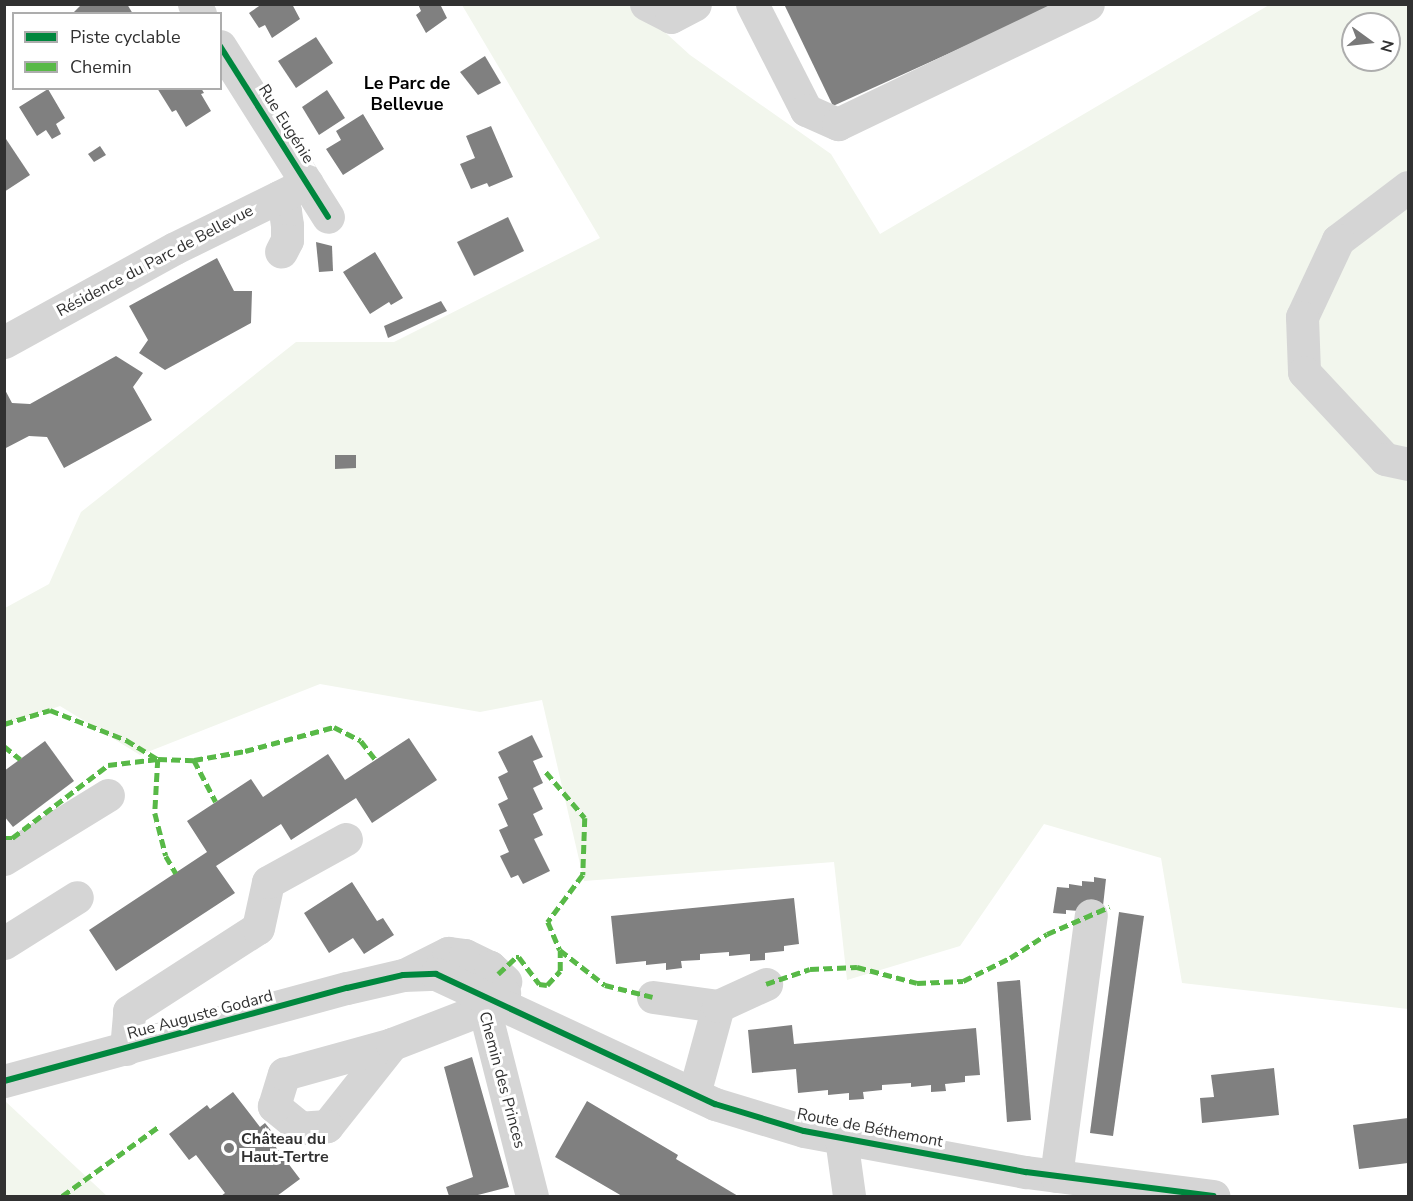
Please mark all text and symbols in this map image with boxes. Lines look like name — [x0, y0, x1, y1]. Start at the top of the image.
legend — [12, 12, 222, 90]
north arrow — [1341, 12, 1401, 72]
text: Piste cyclable — [70, 25, 181, 49]
text: N — [1374, 38, 1399, 55]
text: Chemin — [70, 55, 132, 79]
district label: Le Parc de Bellevue — [364, 73, 450, 116]
street label: Rue Eugénie — [254, 81, 318, 167]
street label: Résidence du Parc de Bellevue — [53, 201, 257, 321]
street label: Rue Auguste Godard — [125, 986, 275, 1044]
street label: Chemin des Princes — [475, 1010, 529, 1150]
street label: Route de Béthemont — [795, 1104, 945, 1152]
place label: Château du Haut-Tertre — [241, 1129, 329, 1167]
marker: Château du Haut-Tertre — [222, 1141, 236, 1155]

